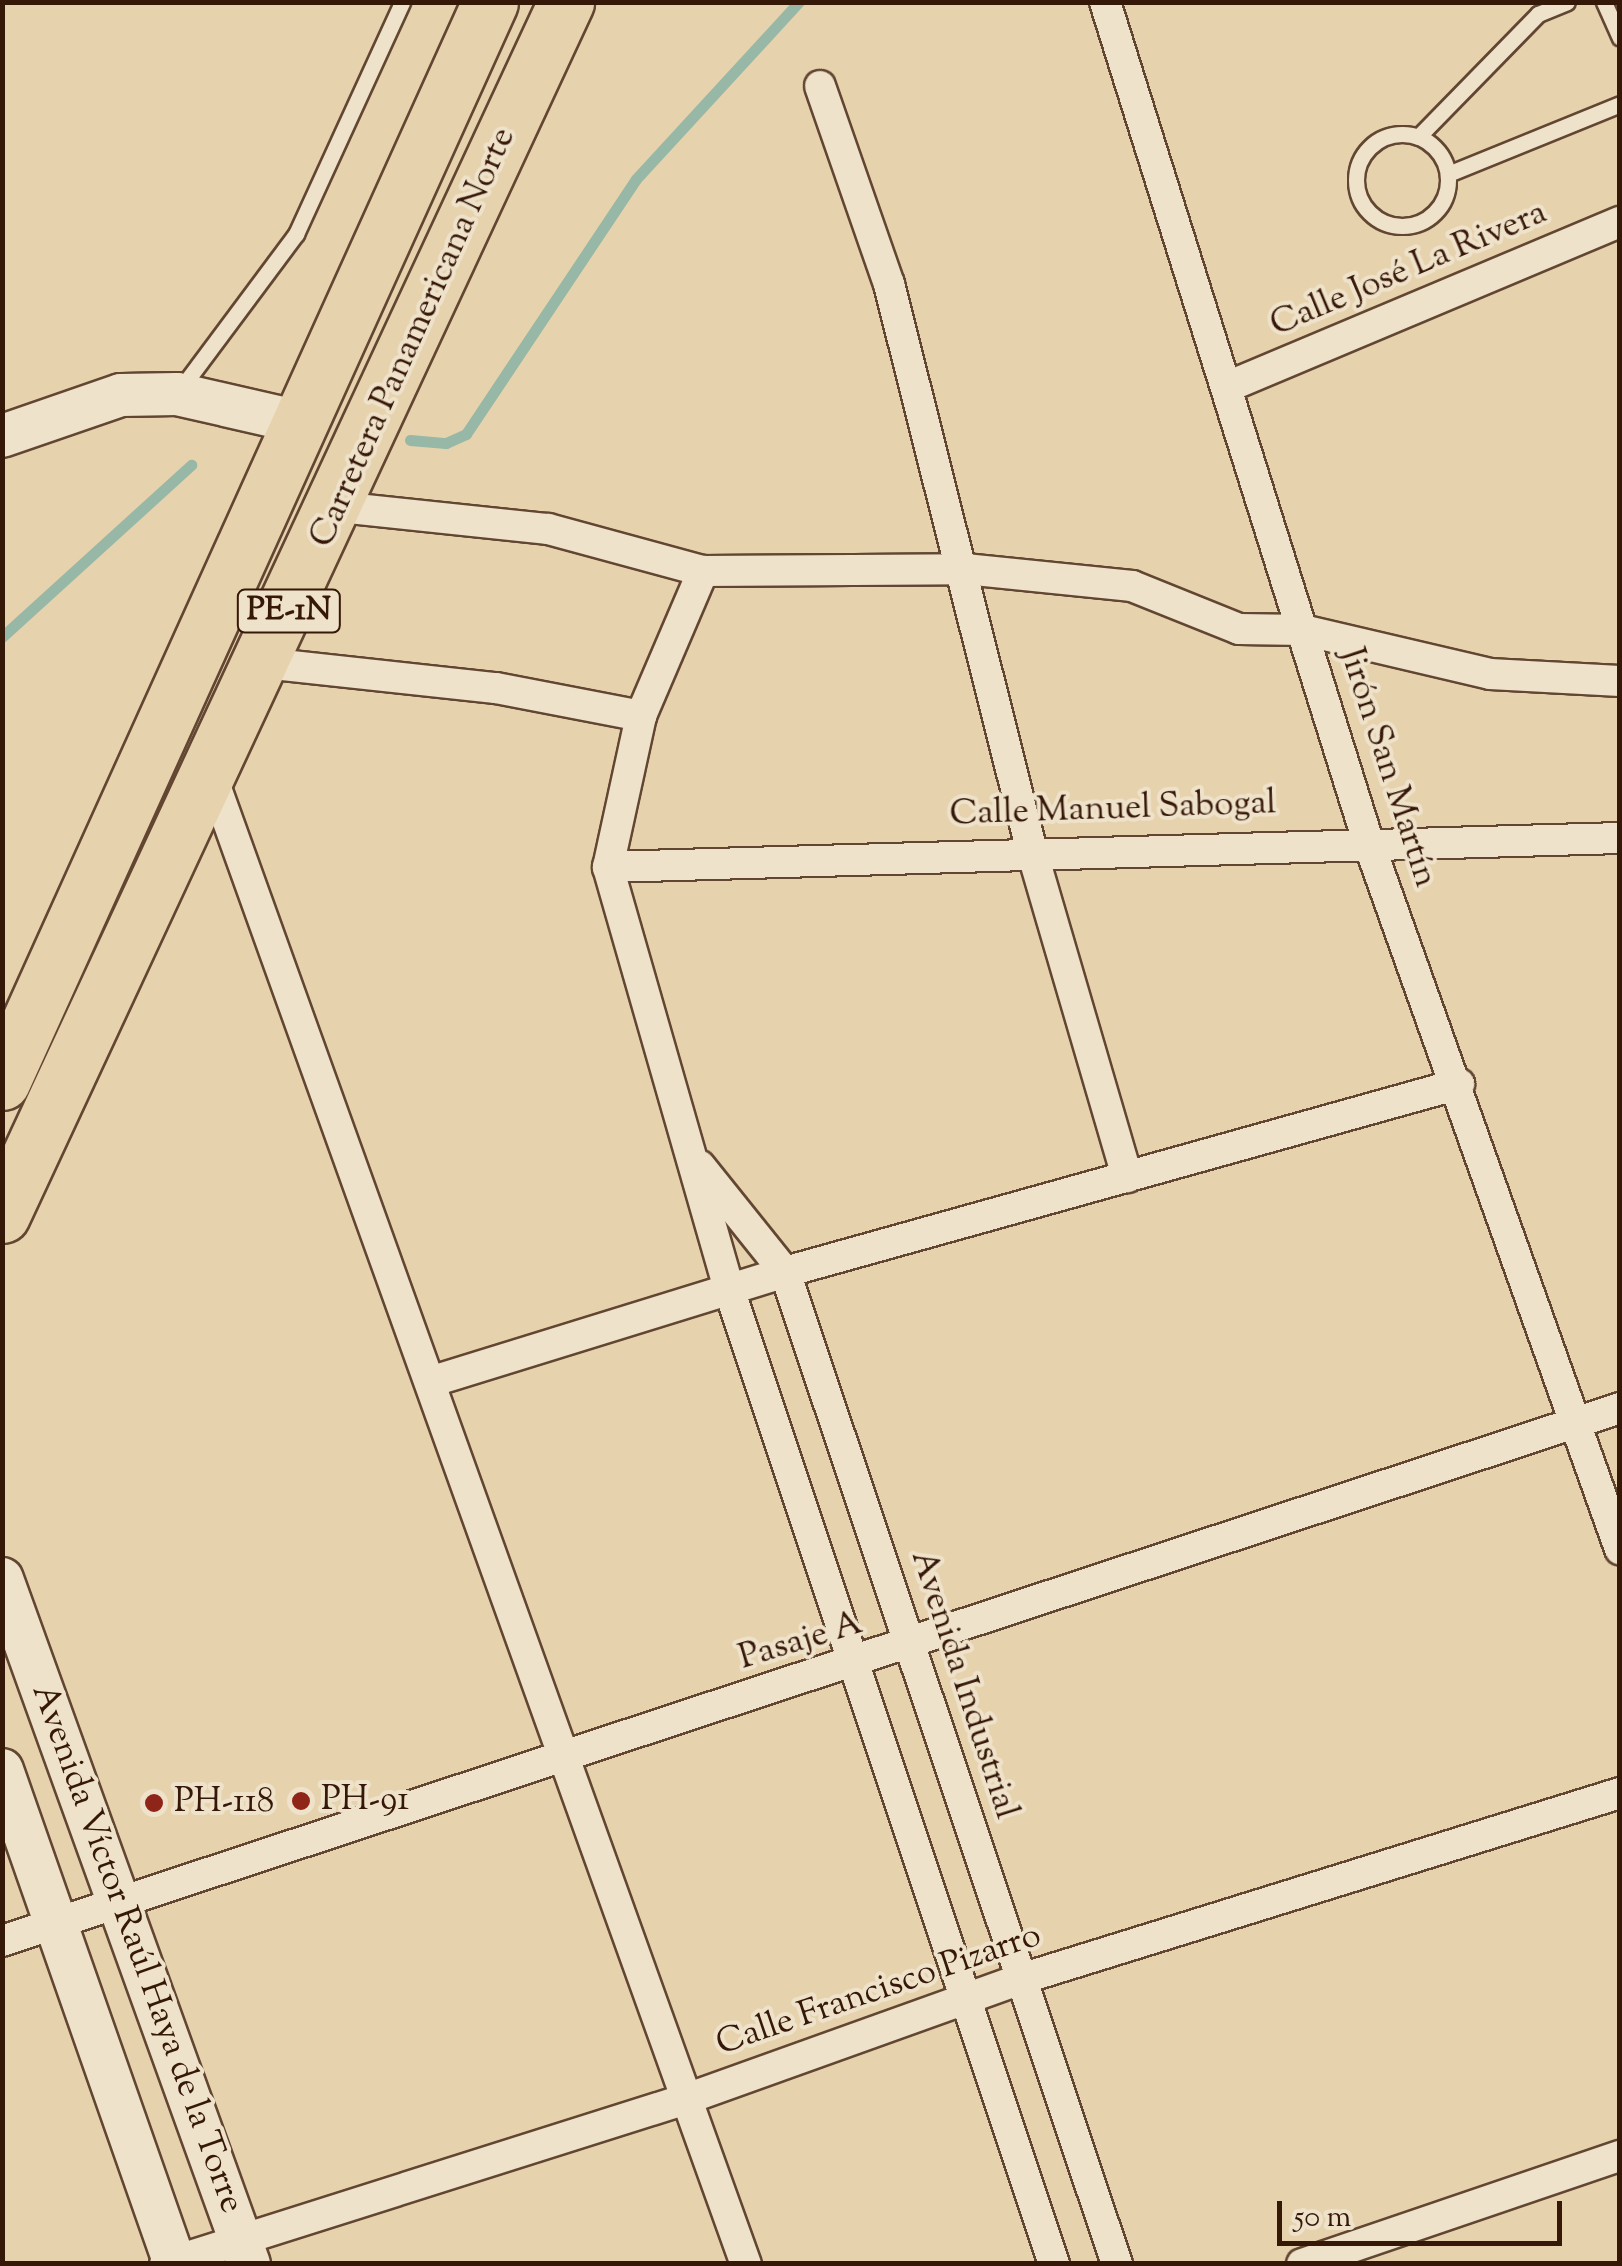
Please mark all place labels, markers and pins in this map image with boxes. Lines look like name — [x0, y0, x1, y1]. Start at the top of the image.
place label: PH-91 — [321, 1780, 409, 1822]
place label: PH-118 — [174, 1782, 274, 1824]
marker: PH-91 — [290, 1790, 312, 1812]
marker: PH-118 — [143, 1792, 165, 1814]

